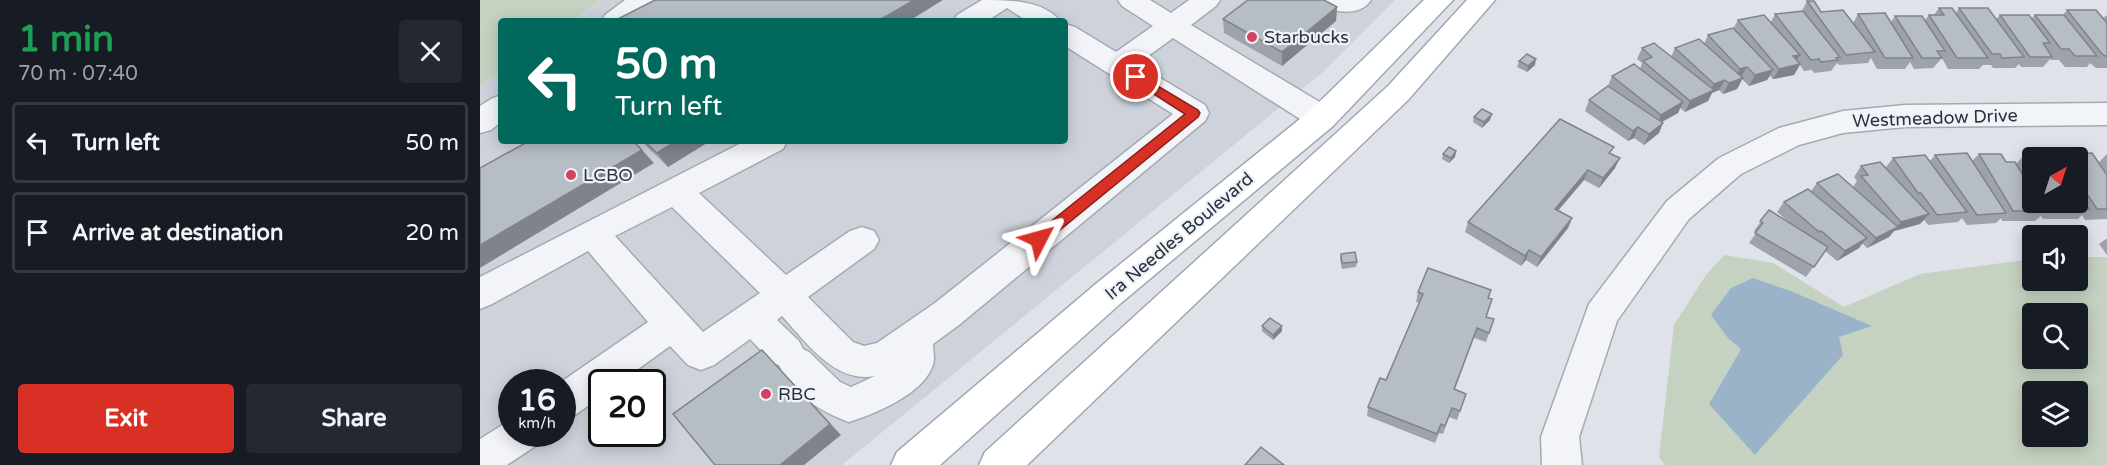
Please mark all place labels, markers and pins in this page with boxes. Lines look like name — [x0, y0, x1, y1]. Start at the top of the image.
place label: Starbucks — [1264, 26, 1349, 48]
marker: Starbucks — [1245, 30, 1259, 44]
pin — [1110, 51, 1161, 102]
place label: LCBO — [583, 164, 633, 186]
marker: LCBO — [564, 168, 578, 182]
place label: RBC — [778, 383, 816, 405]
marker: RBC — [759, 387, 773, 401]

